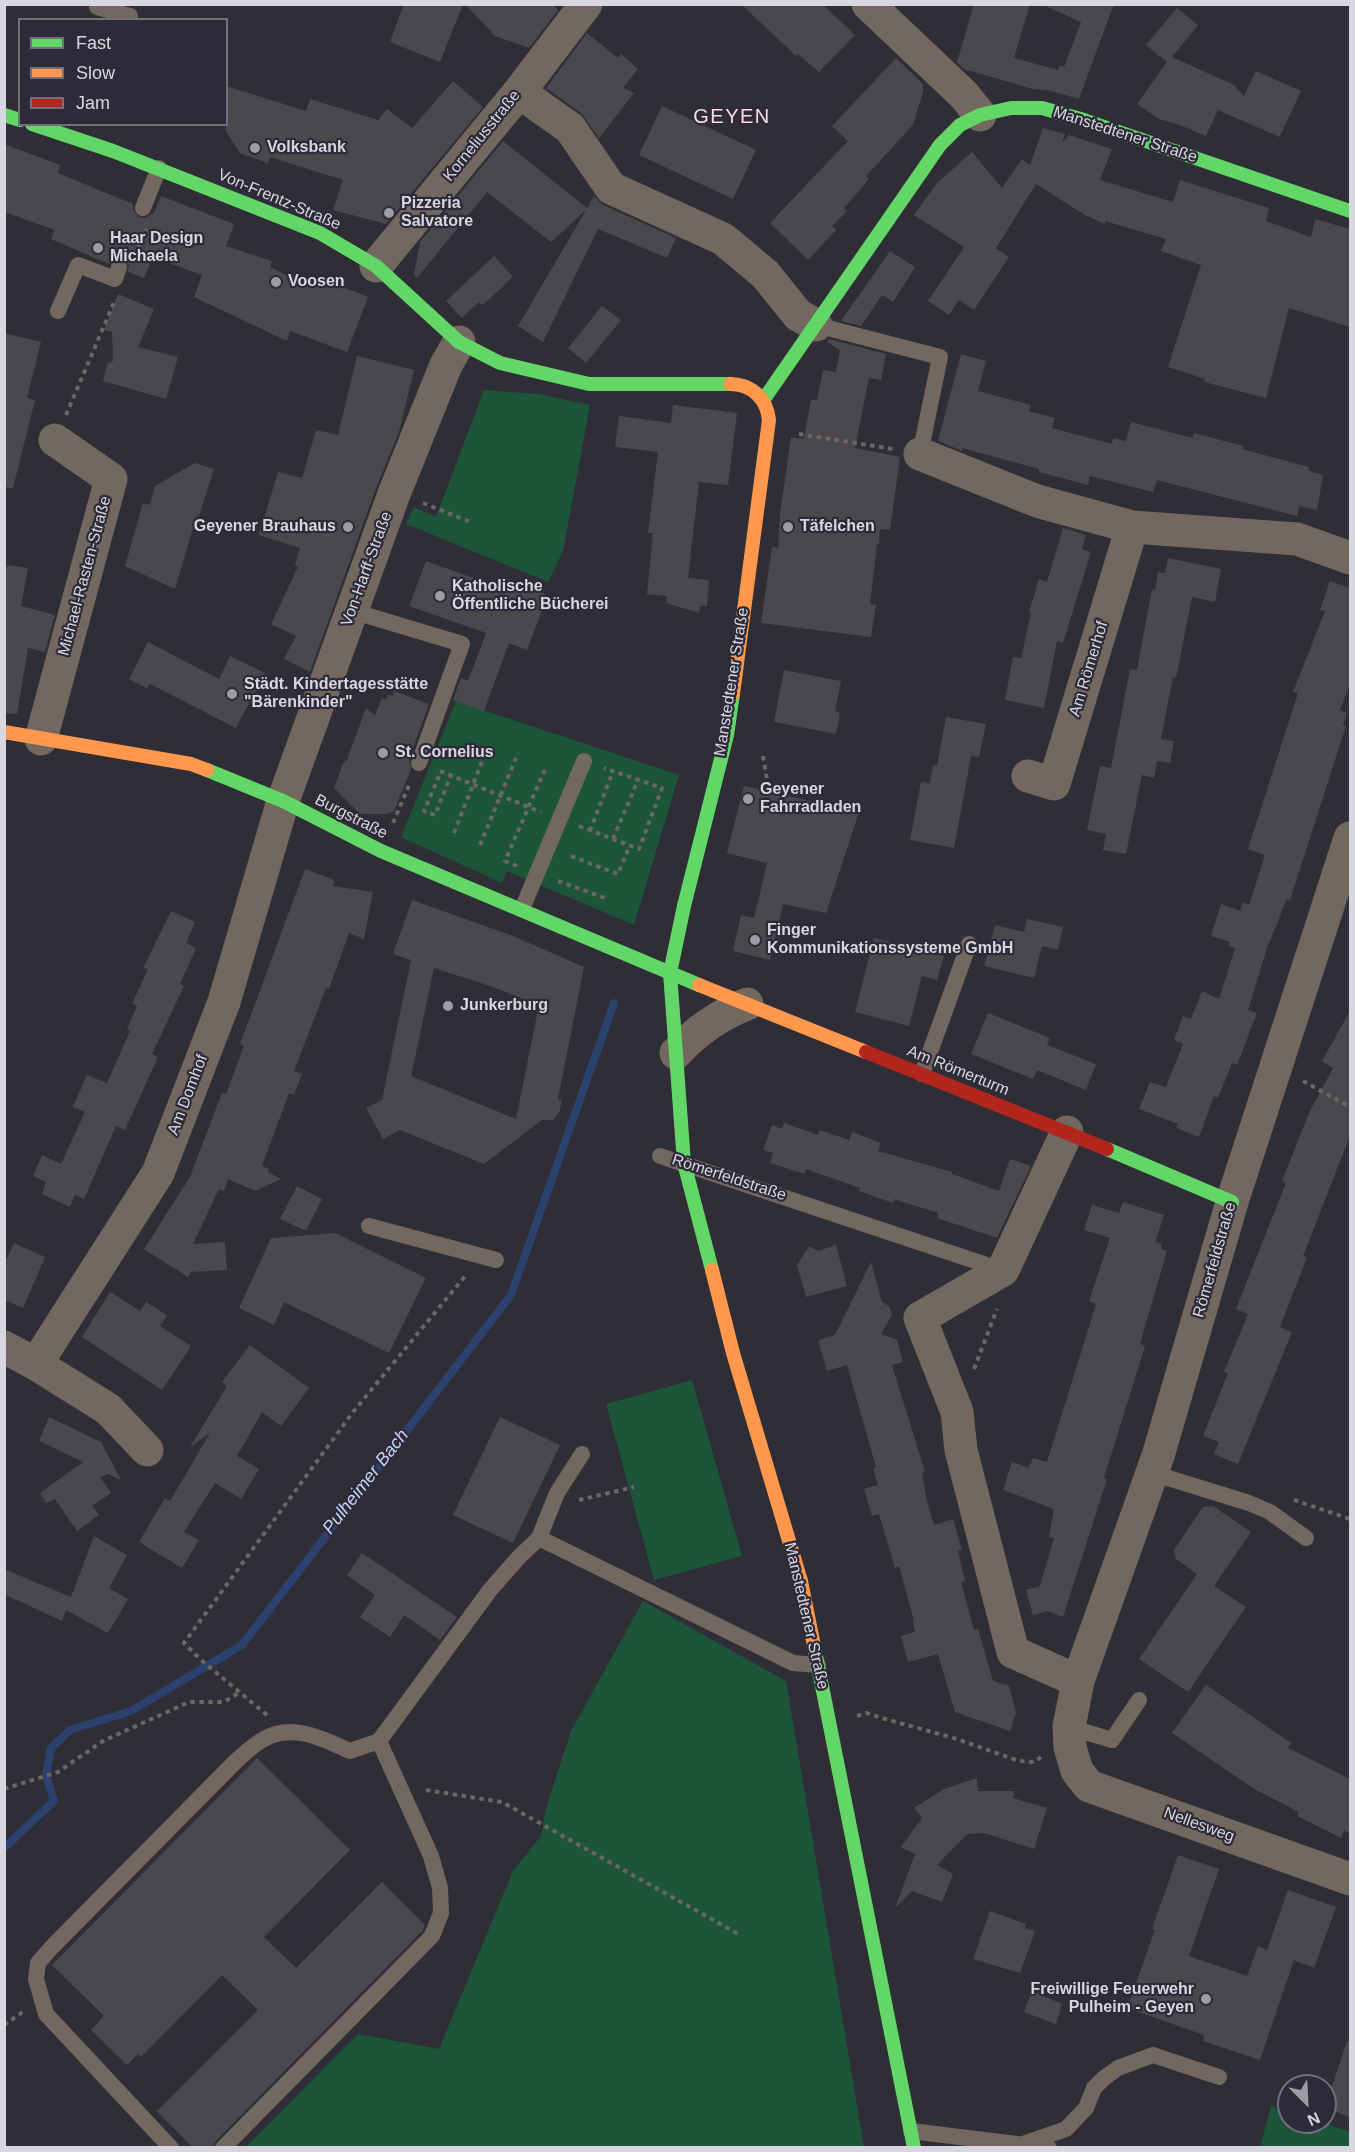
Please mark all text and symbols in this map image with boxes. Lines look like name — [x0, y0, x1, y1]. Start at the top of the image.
legend — [18, 18, 228, 126]
text: Fast — [76, 33, 111, 53]
text: Slow — [76, 63, 115, 83]
street label: Korneliusstraße — [439, 86, 525, 186]
text: Jam — [76, 93, 110, 113]
street label: Manstedtener Straße — [1051, 103, 1199, 167]
district label: GEYEN — [693, 105, 771, 129]
place label: Volksbank — [267, 138, 346, 158]
marker: Volksbank — [248, 141, 262, 155]
street label: Von-Frentz-Straße — [215, 165, 343, 235]
place label: Pizzeria Salvatore — [401, 194, 473, 232]
marker: Pizzeria Salvatore — [382, 206, 396, 220]
place label: Haar Design Michaela — [110, 229, 203, 267]
marker: Haar Design Michaela — [91, 241, 105, 255]
place label: Voosen — [288, 272, 345, 292]
marker: Voosen — [269, 275, 283, 289]
street label: Michael-Rasten-Straße — [54, 494, 116, 658]
street label: Von-Harff-Straße — [337, 509, 397, 629]
place label: Geyener Brauhaus — [194, 517, 336, 537]
place label: Täfelchen — [800, 517, 875, 537]
marker: Geyener Brauhaus — [341, 520, 355, 534]
marker: Täfelchen — [781, 520, 795, 534]
place label: Katholische Öffentliche Bücherei — [452, 577, 608, 615]
marker: Katholische Öffentliche Bücherei — [433, 589, 447, 603]
street label: Manstedtener Straße — [711, 606, 753, 758]
street label: Am Römerhof — [1065, 619, 1113, 719]
place label: Städt. Kindertagesstätte "Bärenkinder" — [244, 675, 428, 713]
marker: Städt. Kindertagesstätte "Bärenkinder" — [225, 687, 239, 701]
place label: St. Cornelius — [395, 743, 494, 763]
marker: St. Cornelius — [376, 746, 390, 760]
place label: Geyener Fahrradladen — [760, 780, 861, 818]
street label: Burgstraße — [311, 790, 391, 844]
marker: Geyener Fahrradladen — [741, 792, 755, 806]
place label: Finger Kommunikationssysteme GmbH — [767, 921, 1013, 959]
marker: Finger Kommunikationssysteme GmbH — [748, 933, 762, 947]
place label: Junkerburg — [460, 996, 548, 1016]
marker: Junkerburg — [441, 999, 455, 1013]
street label: Am Römerturm — [904, 1042, 1012, 1100]
street label: Am Domhof — [164, 1052, 212, 1138]
street label: Römerfeldstraße — [669, 1150, 789, 1206]
street label: Römerfeldstraße — [1189, 1200, 1241, 1320]
water label: Pulheimer Bach — [318, 1425, 414, 1539]
street label: Manstedtener Straße — [780, 1541, 832, 1691]
street label: Nellesweg — [1161, 1803, 1237, 1847]
place label: Freiwillige Feuerwehr Pulheim - Geyen — [1030, 1980, 1194, 2018]
marker: Freiwillige Feuerwehr Pulheim - Geyen — [1199, 1992, 1213, 2006]
north arrow — [1277, 2074, 1337, 2134]
text: N — [1305, 2109, 1322, 2129]

